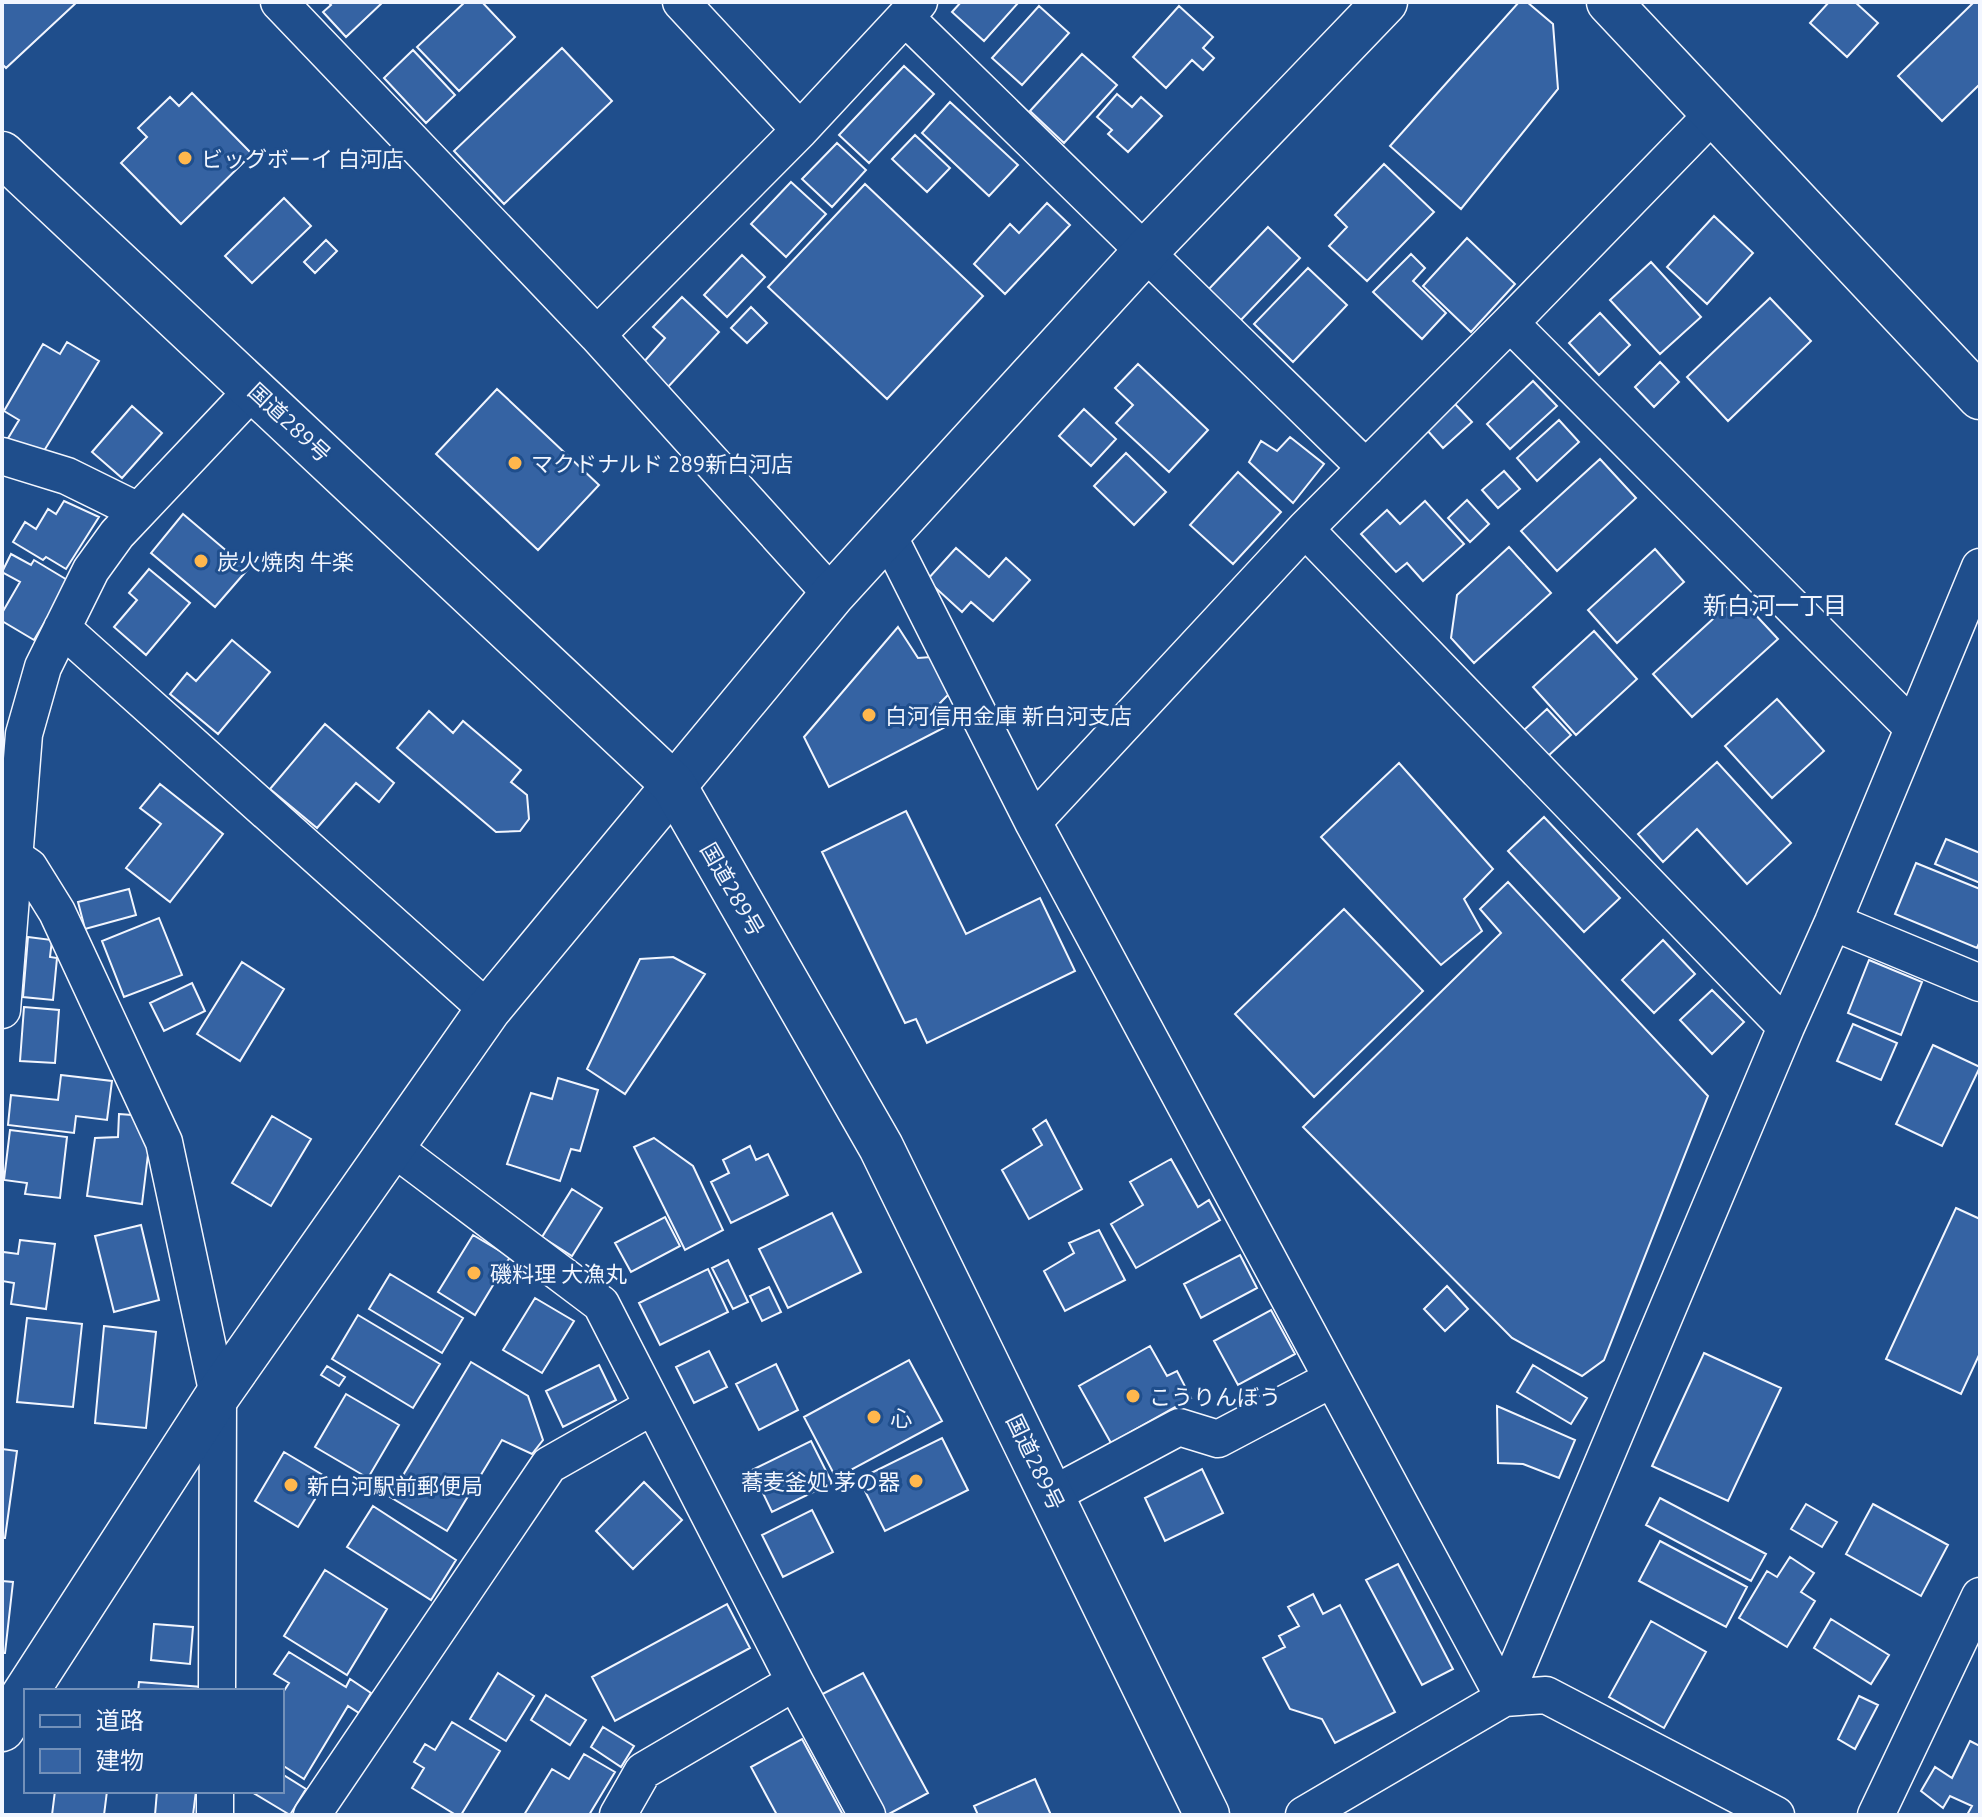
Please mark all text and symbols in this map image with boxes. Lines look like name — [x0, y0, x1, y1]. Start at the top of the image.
place label: ビッグボーイ 白河店 — [201, 146, 404, 171]
marker: ビッグボーイ 白河店 — [176, 149, 194, 167]
street label: 国道289号 — [244, 378, 336, 466]
place label: マクドナルド 289新白河店 — [531, 451, 793, 476]
marker: マクドナルド 289新白河店 — [506, 454, 524, 472]
place label: 炭火焼肉 牛楽 — [217, 549, 354, 574]
marker: 炭火焼肉 牛楽 — [192, 552, 210, 570]
district label: 新白河一丁目 — [1703, 592, 1847, 619]
place label: 白河信用金庫 新白河支店 — [885, 703, 1132, 728]
marker: 白河信用金庫 新白河支店 — [860, 706, 878, 724]
street label: 国道289号 — [696, 838, 770, 940]
place label: 磯料理 大漁丸 — [490, 1261, 627, 1286]
marker: 磯料理 大漁丸 — [465, 1264, 483, 1282]
place label: こうりんぼう — [1149, 1384, 1281, 1409]
marker: こうりんぼう — [1124, 1387, 1142, 1405]
place label: 心 — [890, 1405, 912, 1430]
marker: 心 — [865, 1408, 883, 1426]
street label: 国道289号 — [1002, 1410, 1070, 1514]
place label: 蕎麦釜処 茅の器 — [741, 1469, 900, 1494]
marker: 蕎麦釜処 茅の器 — [907, 1472, 925, 1490]
place label: 新白河駅前郵便局 — [307, 1473, 483, 1498]
marker: 新白河駅前郵便局 — [282, 1476, 300, 1494]
legend — [24, 1689, 284, 1793]
text: 道路 — [96, 1707, 144, 1734]
text: 建物 — [96, 1747, 144, 1774]

